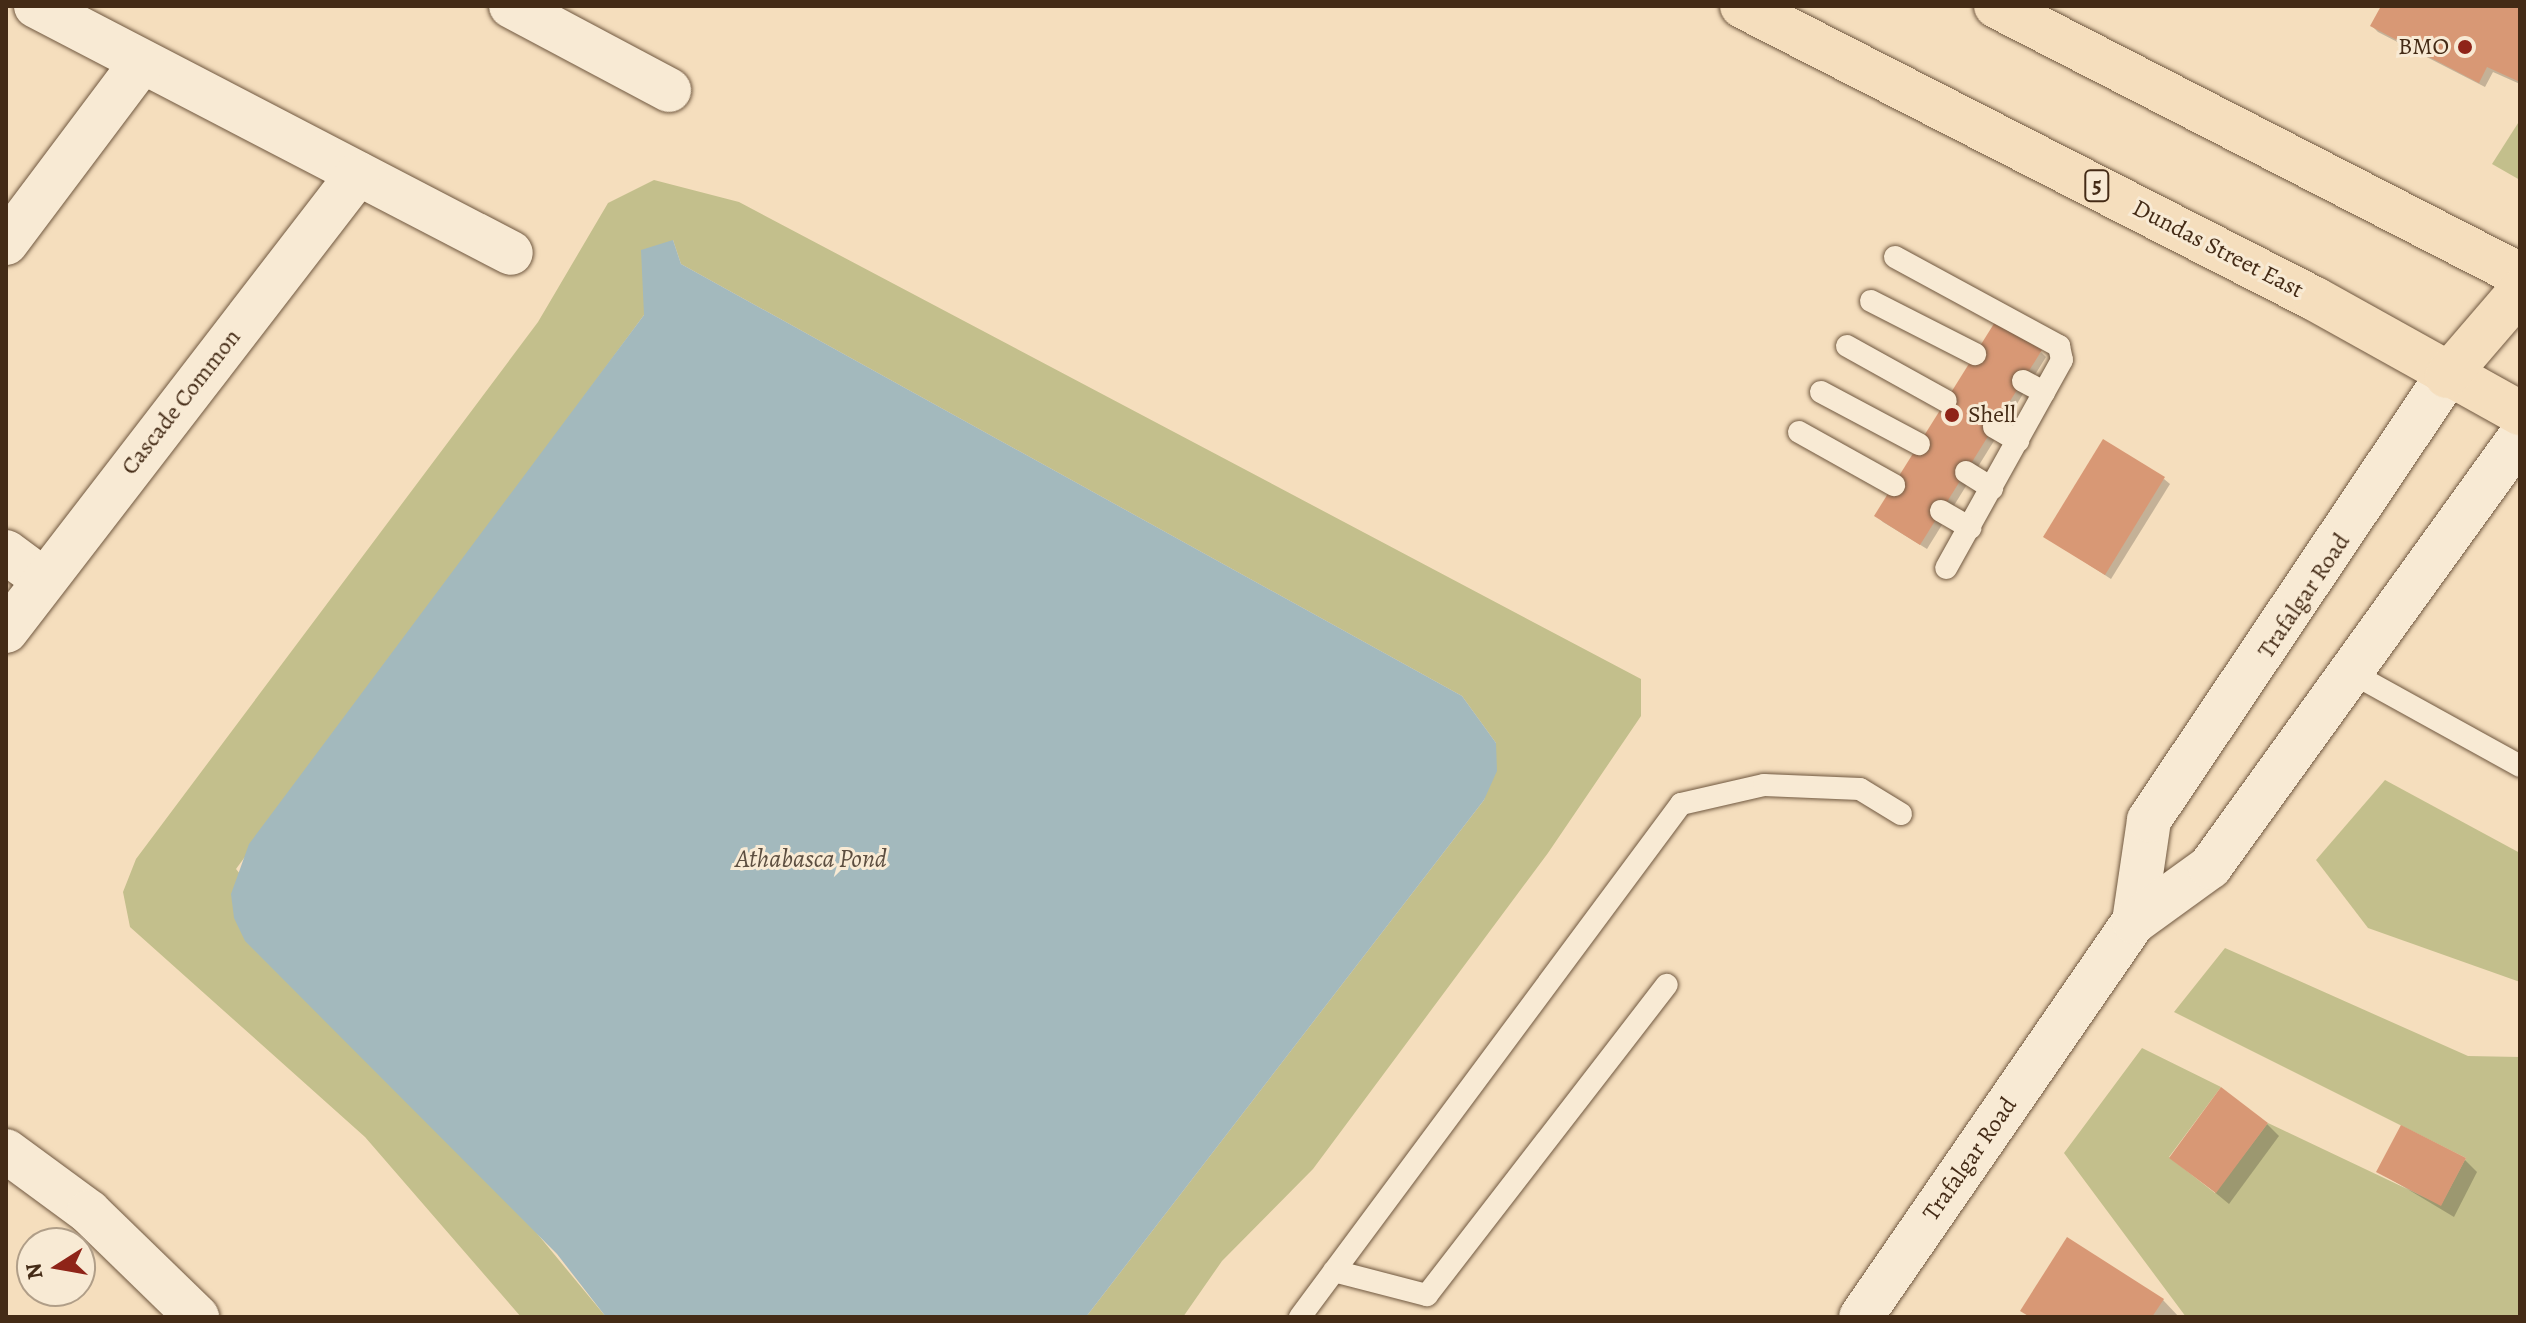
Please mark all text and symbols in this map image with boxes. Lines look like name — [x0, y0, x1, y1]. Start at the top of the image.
place label: BMO — [2398, 33, 2449, 61]
marker: BMO — [2456, 38, 2474, 56]
road number: 5 — [2083, 168, 2111, 204]
street label: Dundas Street East — [2128, 194, 2308, 304]
street label: Cascade Common — [115, 323, 247, 481]
place label: Shell — [1968, 401, 2016, 429]
marker: Shell — [1943, 406, 1961, 424]
street label: Trafalgar Road — [2252, 528, 2356, 664]
water label: Athabasca Pond — [735, 843, 887, 875]
street label: Trafalgar Road — [1917, 1092, 2023, 1226]
north arrow — [16, 1227, 96, 1307]
text: N — [18, 1260, 51, 1282]

